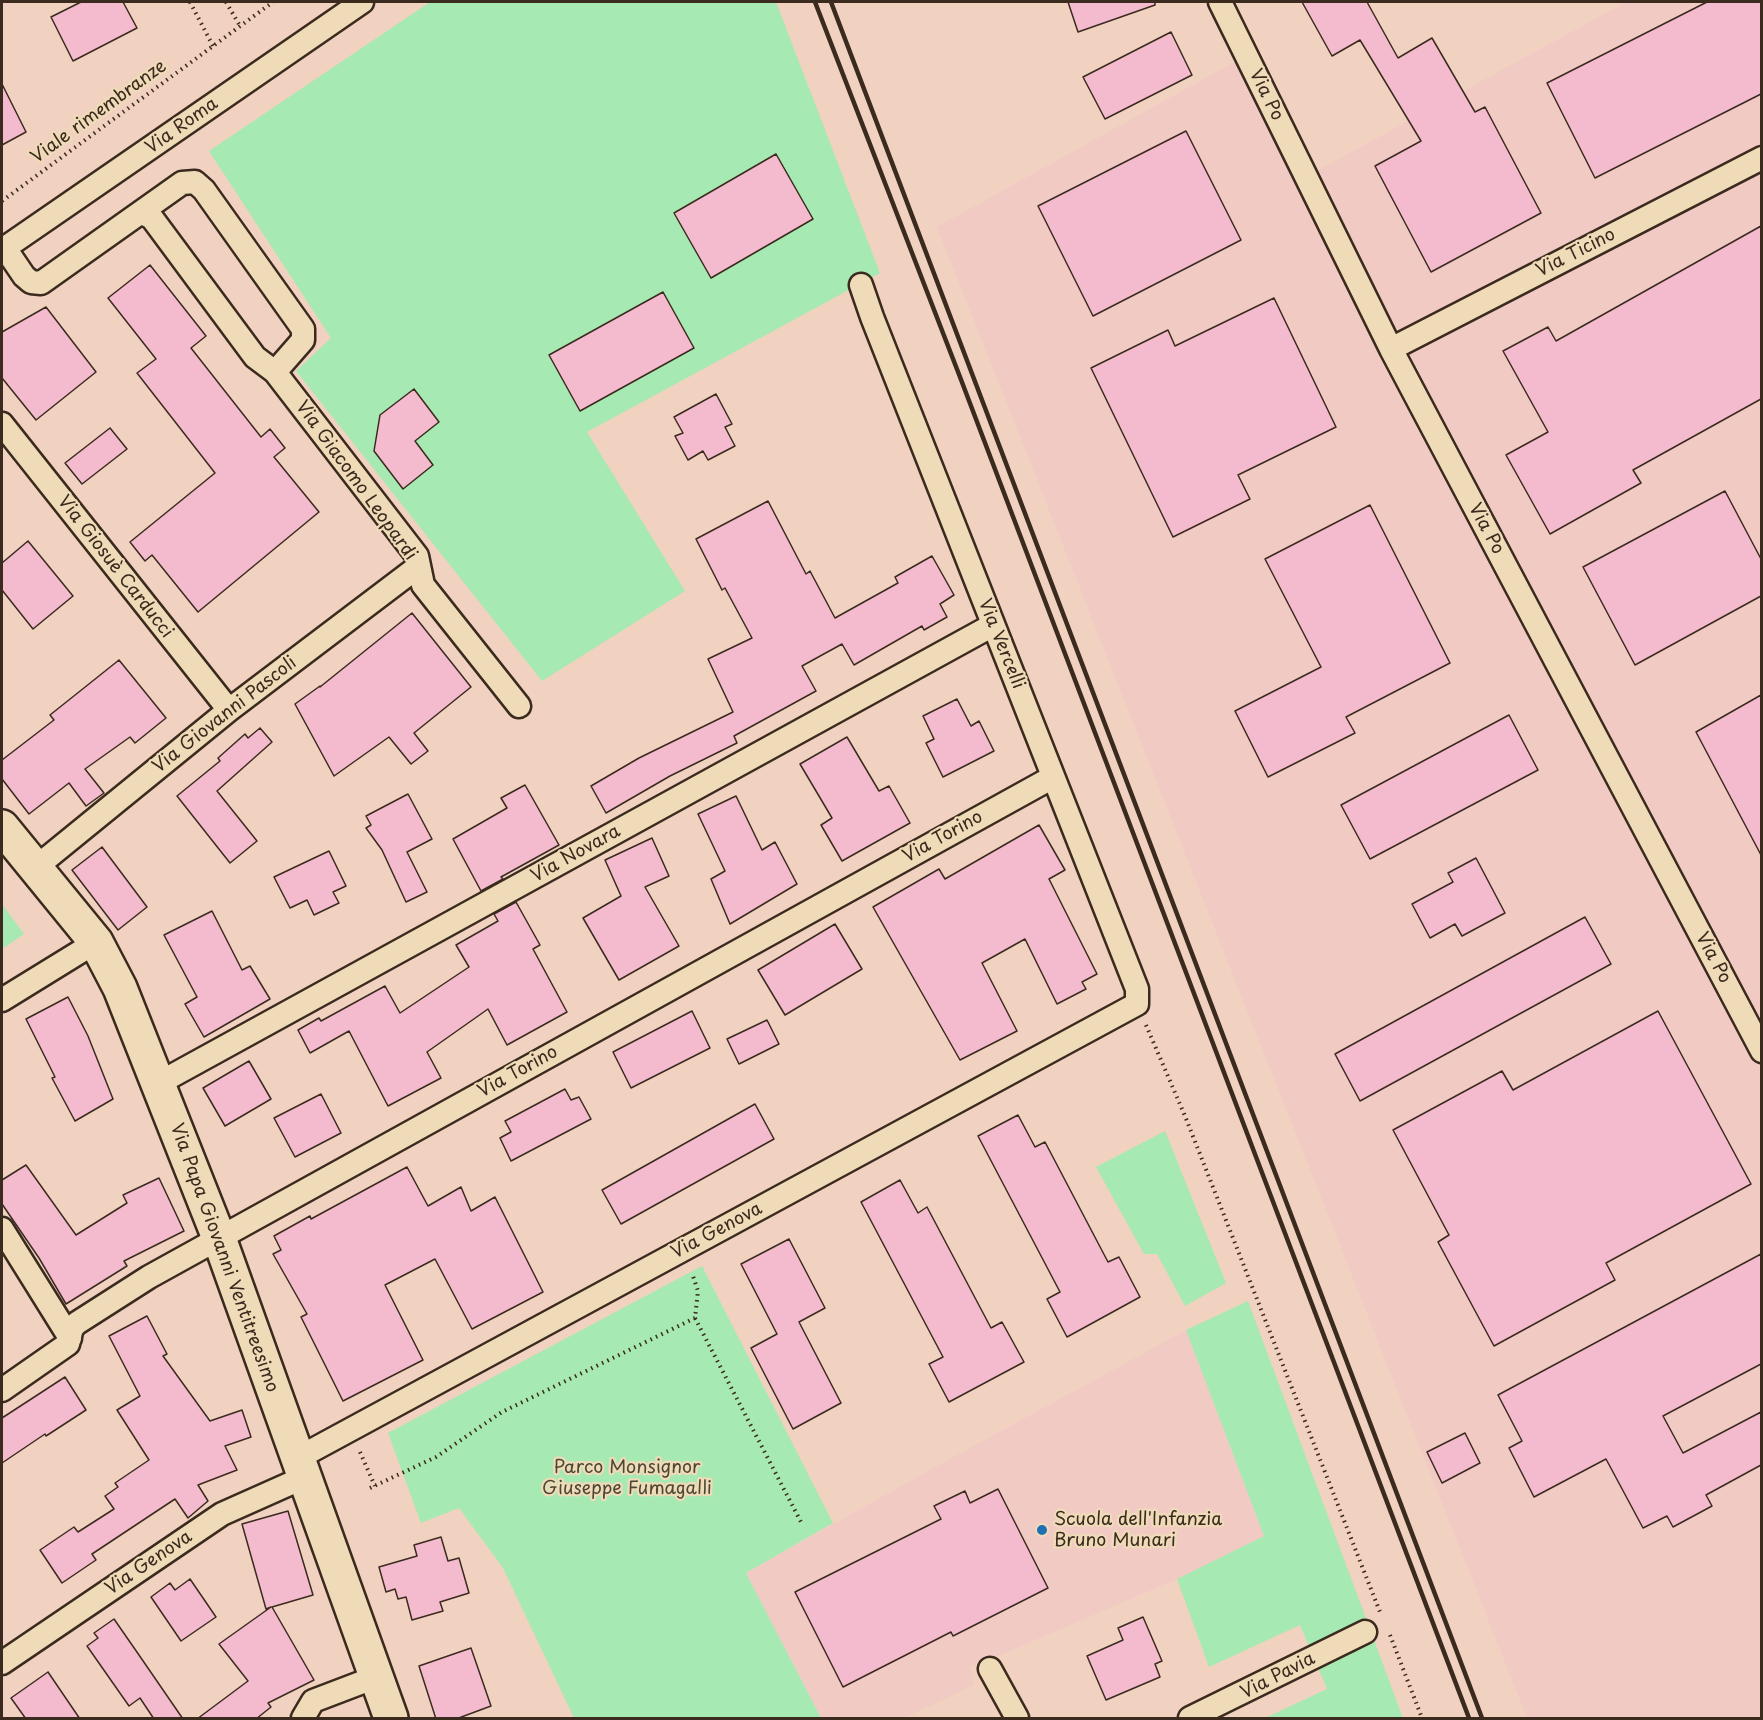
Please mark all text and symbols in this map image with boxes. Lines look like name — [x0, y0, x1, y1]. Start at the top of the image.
street label: Viale rimembranze — [27, 56, 171, 168]
street label: Via Po — [1244, 66, 1288, 124]
street label: Via Roma — [142, 93, 222, 159]
street label: Via Ticino — [1533, 224, 1619, 282]
street label: Via Giacomo Leopardi — [291, 397, 421, 565]
street label: Via Giosuè Carducci — [53, 492, 177, 642]
street label: Via Po — [1464, 500, 1508, 558]
street label: Via Vercelli — [973, 596, 1029, 692]
street label: Via Giovanni Pascoli — [149, 652, 301, 778]
street label: Via Torino — [899, 806, 987, 868]
street label: Via Novara — [528, 821, 624, 887]
street label: Via Po — [1691, 929, 1735, 987]
street label: Via Torino — [474, 1041, 562, 1103]
street label: Via Papa Giovanni Ventitreesimo — [165, 1121, 283, 1395]
street label: Via Genova — [668, 1198, 766, 1264]
park label: Parco Monsignor Giuseppe Fumagalli — [542, 1457, 712, 1500]
place label: Scuola dell'Infanzia Bruno Munari — [1054, 1509, 1222, 1552]
marker: Scuola dell'Infanzia Bruno Munari — [1035, 1523, 1049, 1537]
street label: Via Genova — [102, 1526, 196, 1600]
street label: Via Pavia — [1237, 1648, 1319, 1704]

